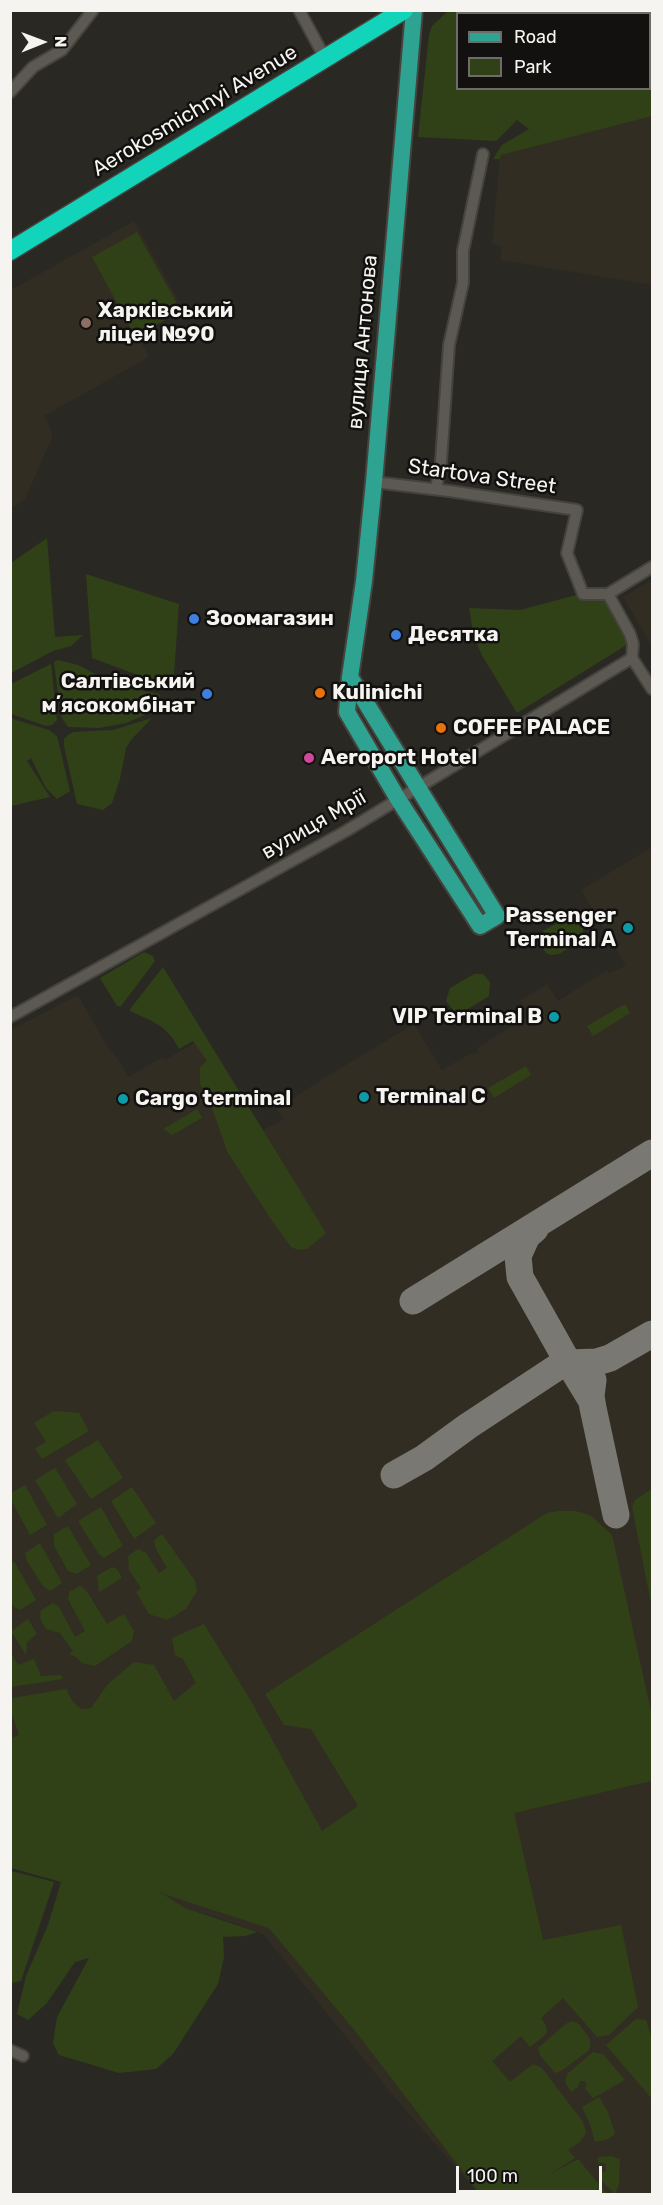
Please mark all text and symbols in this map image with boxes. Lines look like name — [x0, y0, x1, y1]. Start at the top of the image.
north arrow — [12, 12, 72, 72]
legend — [456, 12, 651, 90]
text: Road — [514, 26, 557, 48]
text: N — [51, 36, 70, 48]
street label: Aerokosmichnyi Avenue — [88, 40, 302, 182]
text: Park — [514, 56, 551, 78]
street label: вулиця Антонова — [343, 254, 383, 430]
place label: Харківський ліцей №90 — [98, 298, 233, 348]
marker: Харківський ліцей №90 — [79, 316, 93, 330]
street label: Startova Street — [406, 454, 558, 500]
place label: Зоомагазин — [206, 606, 334, 632]
marker: Зоомагазин — [187, 612, 201, 626]
place label: Десятка — [408, 622, 499, 648]
marker: Десятка — [389, 628, 403, 642]
place label: Салтівський мʼясокомбінат — [42, 669, 195, 719]
place label: Kulinichi — [332, 680, 423, 706]
marker: Kulinichi — [313, 686, 327, 700]
marker: Салтівський мʼясокомбінат — [200, 687, 214, 701]
place label: COFFE PALACE — [453, 715, 610, 741]
marker: COFFE PALACE — [434, 721, 448, 735]
place label: Aeroport Hotel — [321, 745, 477, 771]
marker: Aeroport Hotel — [302, 751, 316, 765]
street label: вулиця Мрії — [257, 785, 371, 865]
place label: Passenger Terminal A — [505, 903, 616, 953]
marker: Passenger Terminal A — [621, 921, 635, 935]
place label: VIP Terminal B — [392, 1004, 542, 1030]
marker: VIP Terminal B — [547, 1010, 561, 1024]
place label: Terminal C — [376, 1084, 486, 1110]
place label: Cargo terminal — [135, 1086, 291, 1112]
marker: Terminal C — [357, 1090, 371, 1104]
marker: Cargo terminal — [116, 1092, 130, 1106]
scale bar — [459, 2154, 604, 2192]
text: 100 m — [467, 2165, 518, 2187]

